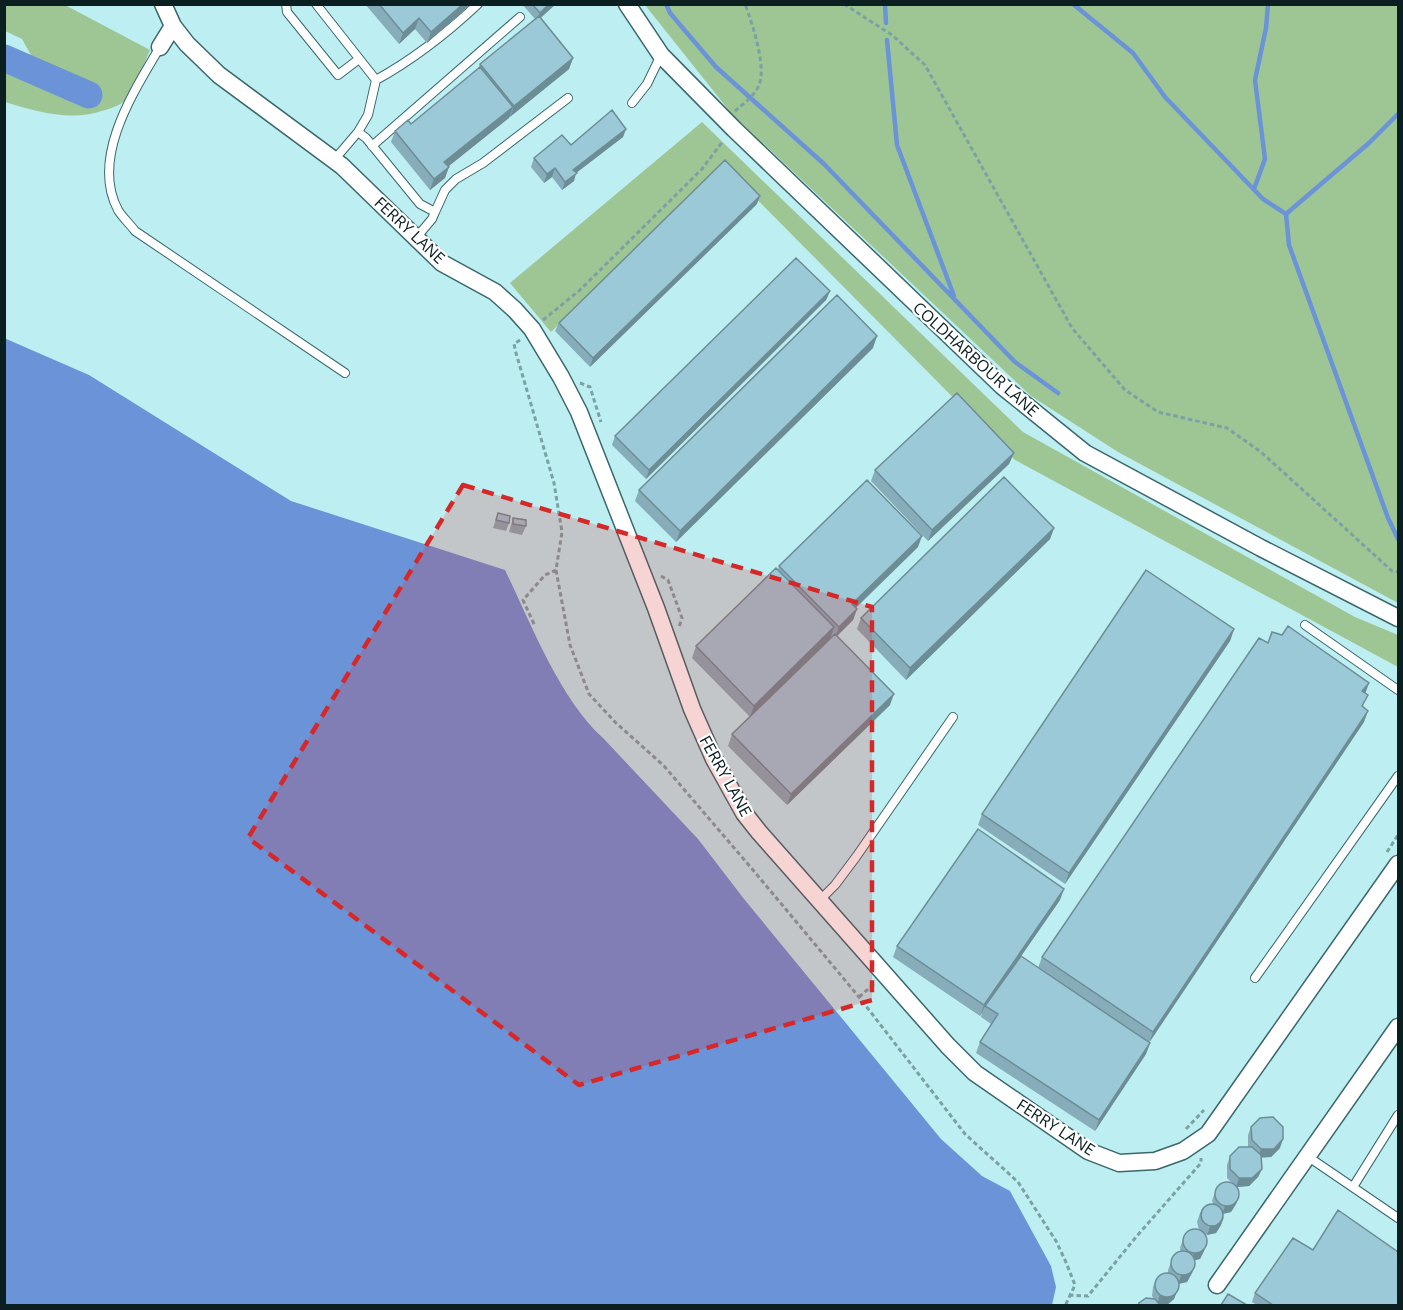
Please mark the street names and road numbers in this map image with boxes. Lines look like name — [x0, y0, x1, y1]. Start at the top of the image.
street label: FERRY LANE — [370, 191, 450, 269]
street label: COLDHARBOUR LANE — [908, 297, 1044, 421]
street label: FERRY LANE — [695, 732, 757, 820]
street label: FERRY LANE — [1013, 1093, 1099, 1161]

